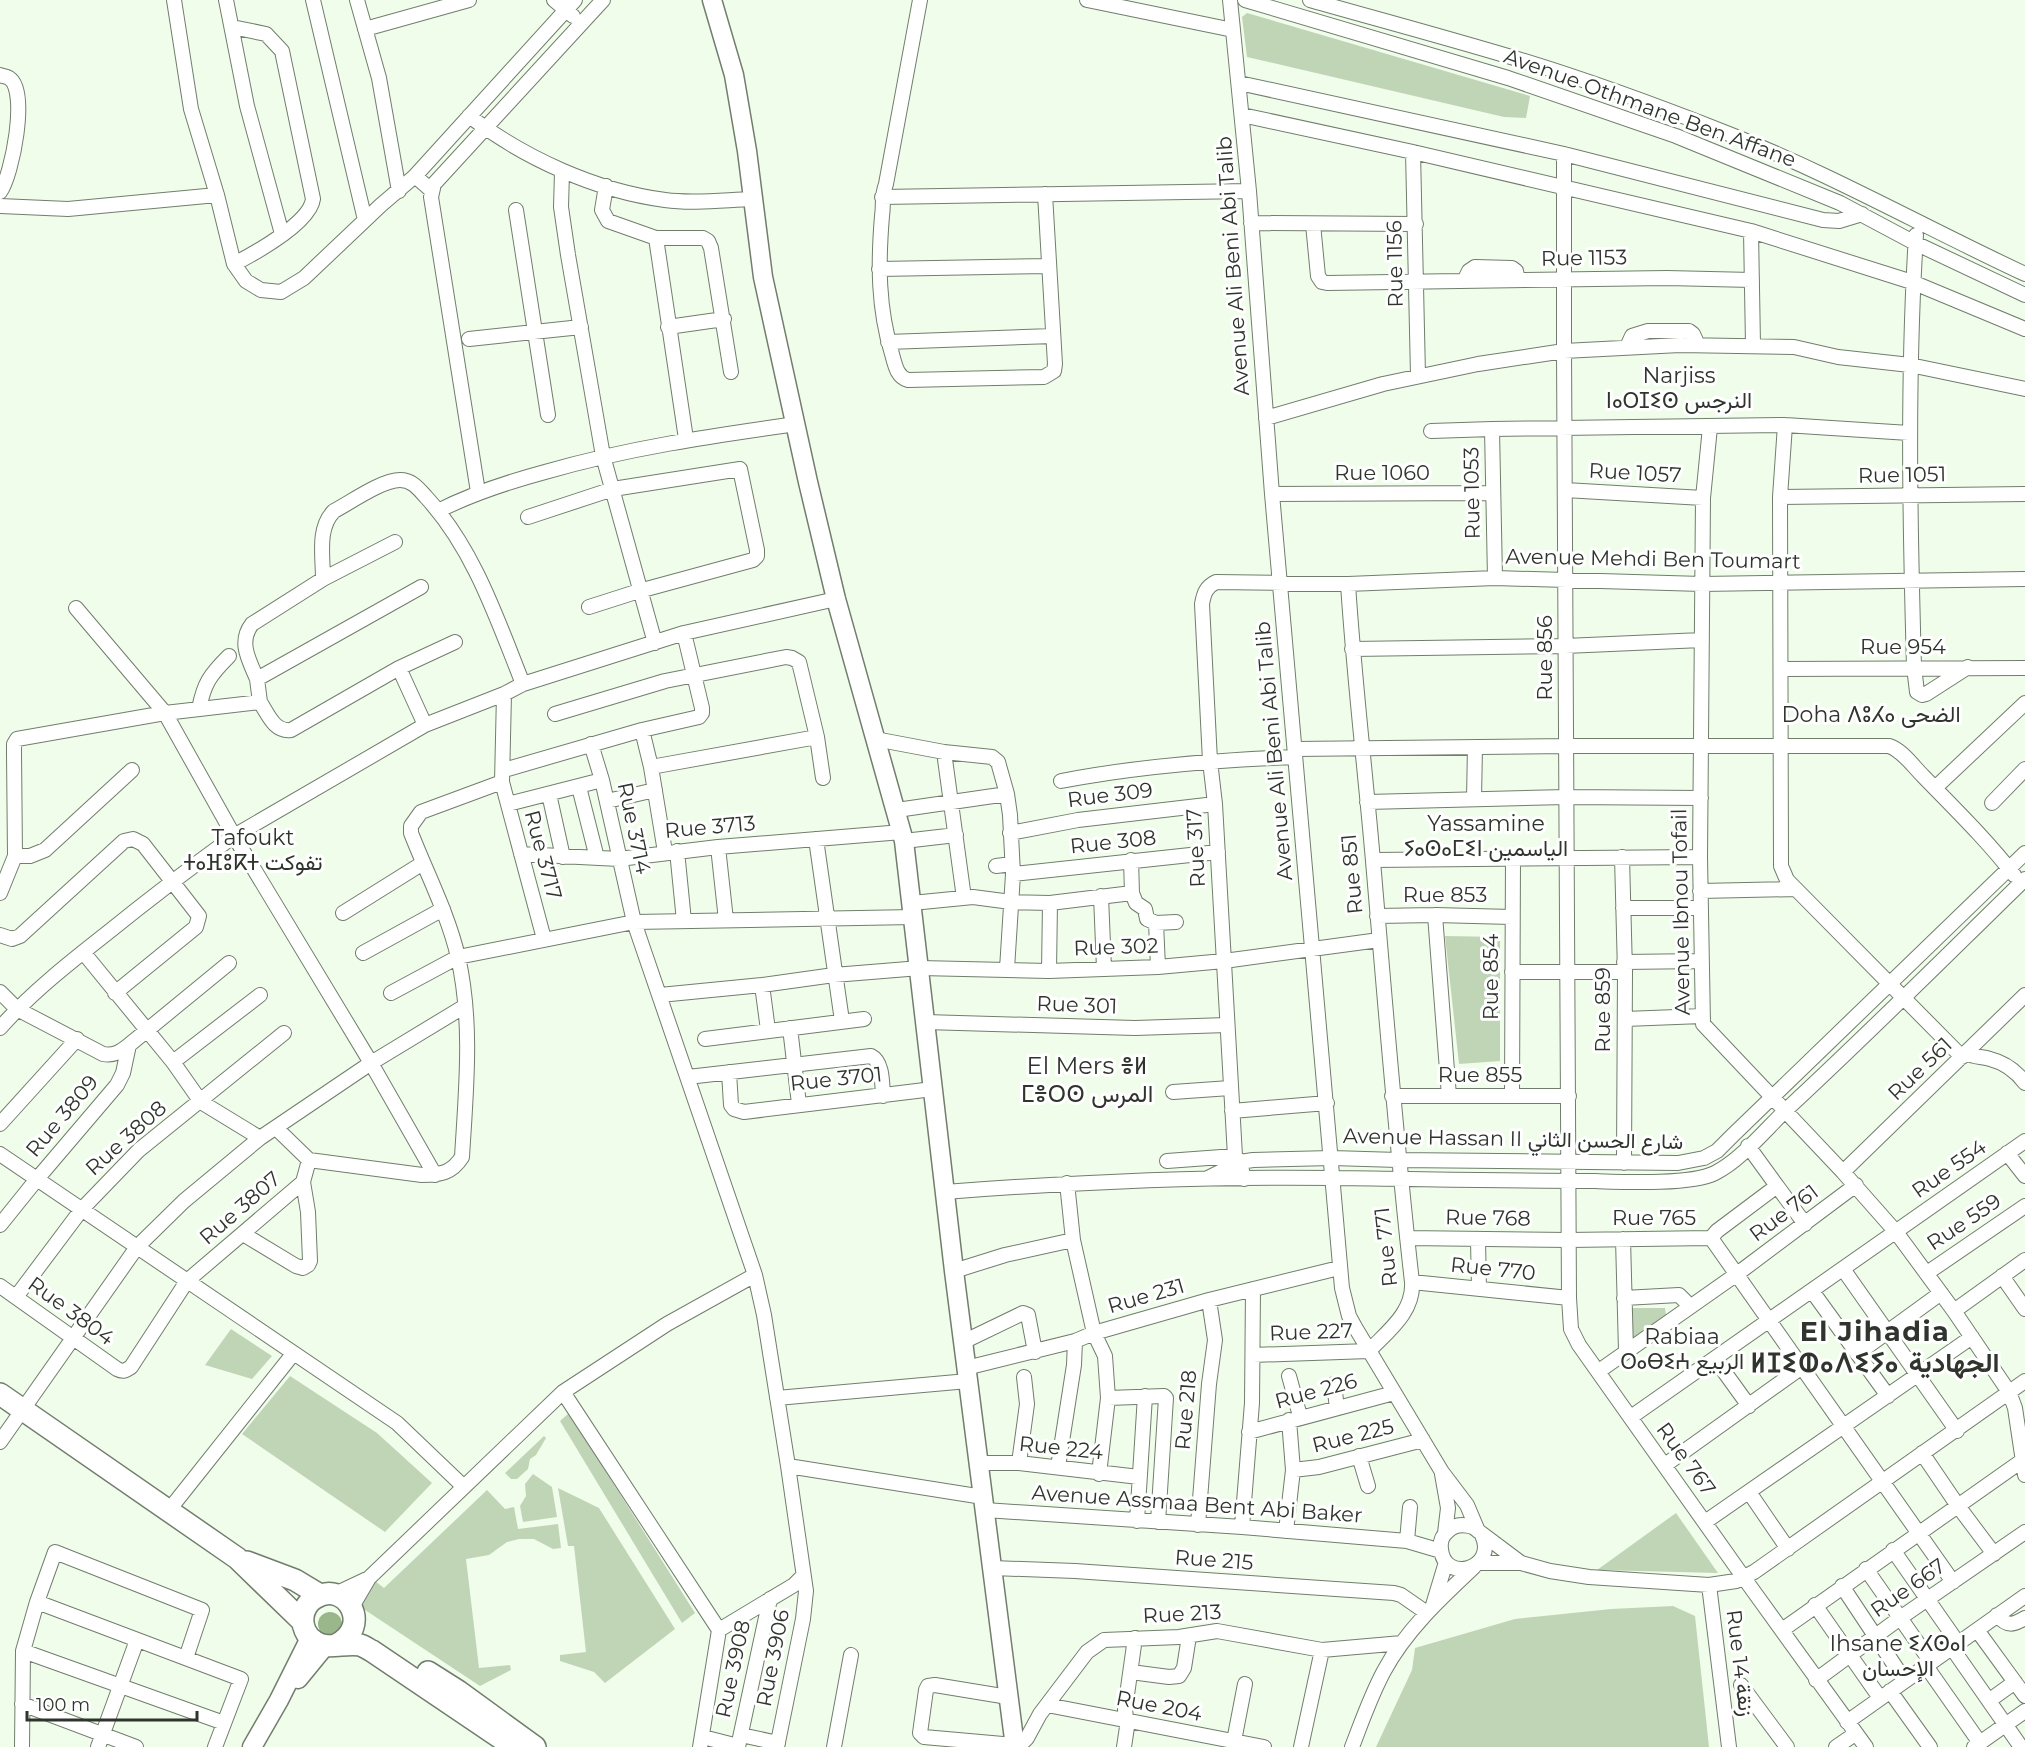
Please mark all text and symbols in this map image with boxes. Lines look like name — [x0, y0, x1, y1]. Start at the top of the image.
street label: Avenue Othmane Ben Affane — [1501, 43, 1800, 172]
street label: Avenue Ali Beni Abi Talib — [1211, 135, 1254, 397]
street label: Rue 1156 — [1381, 220, 1408, 308]
street label: Rue 1153 — [1541, 244, 1627, 271]
district label: Narjiss ⵏⴰⵔⵊⵉⵙ النرجس — [1606, 362, 1752, 414]
street label: Rue 1053 — [1458, 447, 1485, 540]
street label: Rue 1057 — [1588, 458, 1682, 487]
street label: Rue 1060 — [1334, 460, 1430, 485]
street label: Rue 1051 — [1858, 461, 1946, 488]
street label: Avenue Mehdi Ben Toumart — [1505, 543, 1801, 574]
street label: Rue 856 — [1532, 615, 1557, 701]
street label: Avenue Ali Beni Abi Talib — [1250, 620, 1297, 882]
street label: Rue 954 — [1860, 634, 1946, 659]
district label: Doha ⴷⵓⵃⴰ الضحى — [1781, 701, 1961, 728]
street label: Rue 309 — [1066, 777, 1154, 812]
street label: Rue 3714 — [613, 780, 656, 876]
street label: Rue 3717 — [520, 807, 567, 902]
street label: Rue 317 — [1181, 808, 1210, 888]
street label: Avenue Ibnou Tofail — [1666, 808, 1695, 1016]
street label: Rue 3713 — [664, 810, 756, 843]
district label: Yassamine ⵢⴰⵙⴰⵎⵉⵏ الياسمين — [1404, 810, 1568, 862]
district label: Tafoukt ⵜⴰⴼⵓⴽⵜ تفوكت — [183, 824, 323, 876]
street label: Rue 308 — [1069, 825, 1157, 858]
street label: Rue 851 — [1336, 833, 1367, 915]
street label: Rue 853 — [1403, 882, 1487, 907]
street label: Rue 302 — [1073, 933, 1159, 960]
street label: Rue 854 — [1478, 934, 1503, 1020]
street label: Rue 859 — [1590, 967, 1615, 1053]
street label: Rue 301 — [1036, 991, 1118, 1018]
street label: Rue 561 — [1882, 1032, 1957, 1105]
district label: El Mers ⴻⵍ ⵎⴻⵔⵙ المرس — [1021, 1051, 1153, 1109]
street label: Rue 3701 — [789, 1061, 883, 1096]
street label: Rue 855 — [1438, 1062, 1522, 1087]
street label: Rue 3809 — [20, 1070, 103, 1162]
street label: Rue 3808 — [80, 1095, 171, 1180]
street label: Avenue Hassan II شارع الحسن الثاني — [1343, 1123, 1683, 1159]
street label: Rue 554 — [1907, 1134, 1991, 1203]
street label: Rue 3807 — [194, 1166, 285, 1249]
street label: Rue 761 — [1744, 1179, 1823, 1247]
street label: Rue 559 — [1922, 1188, 2006, 1255]
street label: Rue 768 — [1445, 1204, 1531, 1231]
street label: Rue 765 — [1612, 1205, 1696, 1230]
street label: Rue 771 — [1369, 1206, 1402, 1288]
street label: Rue 770 — [1449, 1252, 1537, 1285]
street label: Rue 3804 — [23, 1271, 119, 1350]
street label: Rue 231 — [1105, 1273, 1187, 1318]
district label: El Jihadia ⵍⵊⵉⵀⴰⴷⵉⵢⴰ الجهادية — [1750, 1315, 2000, 1380]
street label: Rue 227 — [1269, 1318, 1353, 1345]
district label: Rabiaa ⵔⴰⴱⵉⵄ الربيع — [1620, 1323, 1744, 1376]
street label: Rue 226 — [1272, 1368, 1360, 1413]
street label: Rue 218 — [1170, 1369, 1201, 1451]
street label: Rue 225 — [1309, 1413, 1396, 1458]
street label: Rue 767 — [1651, 1417, 1721, 1500]
street label: Rue 224 — [1018, 1431, 1105, 1464]
street label: Avenue Assmaa Bent Abi Baker — [1031, 1479, 1363, 1528]
street label: Rue 215 — [1174, 1544, 1254, 1575]
street label: Rue 667 — [1866, 1553, 1950, 1622]
street label: Rue 213 — [1142, 1599, 1222, 1628]
street label: Rue 3906 — [751, 1607, 794, 1709]
street label: Rue 14 زنقة — [1721, 1608, 1759, 1718]
street label: Rue 3908 — [710, 1618, 755, 1720]
district label: Ihsane ⵉⵃⵙⴰⵏ الإحسان — [1829, 1630, 1967, 1683]
scale bar — [27, 1684, 196, 1722]
street label: Rue 204 — [1114, 1685, 1204, 1726]
text: 100 m — [36, 1694, 90, 1716]

